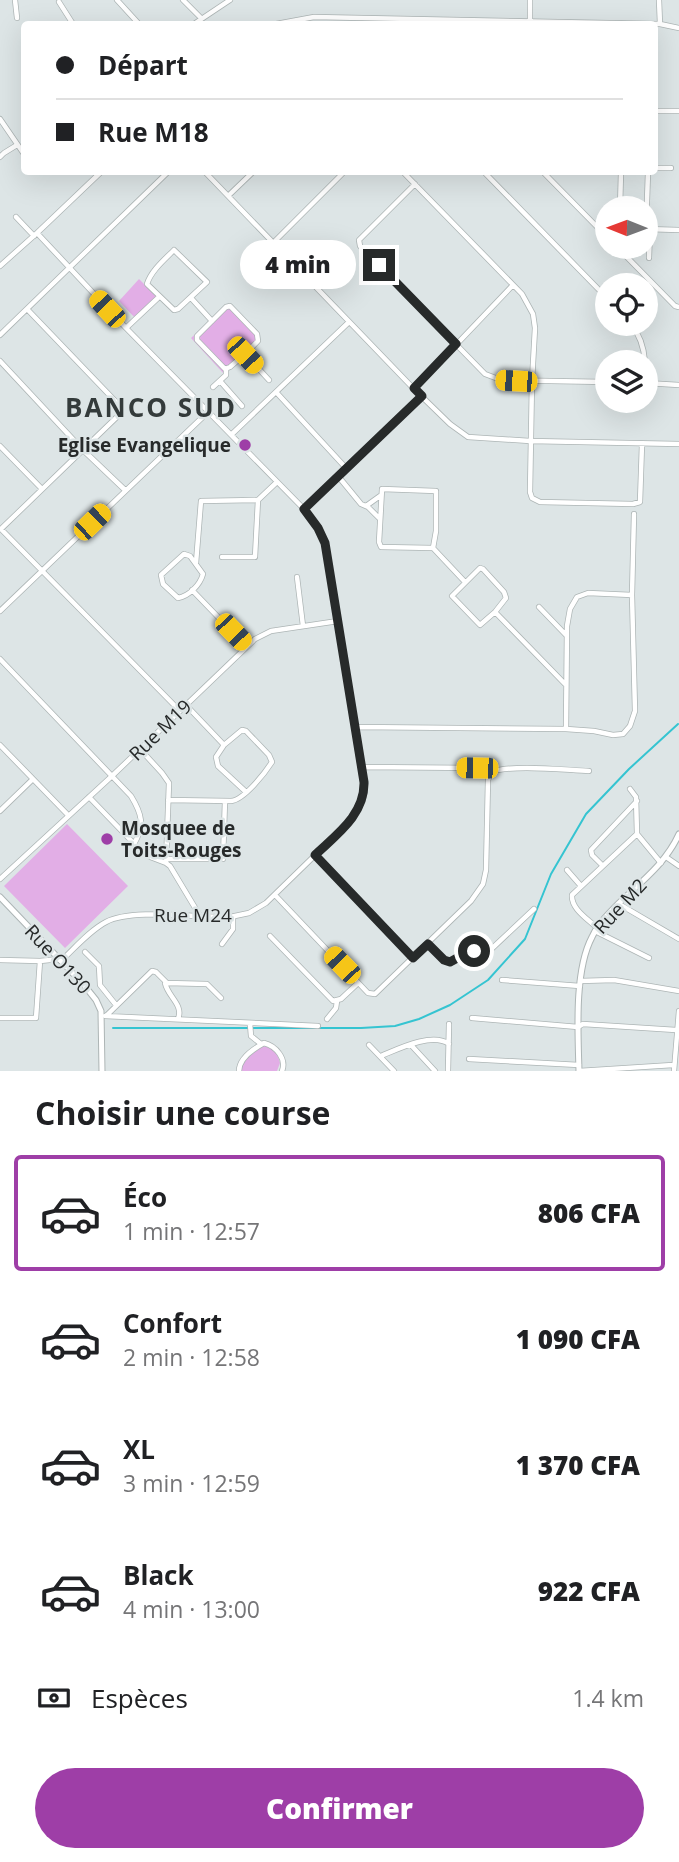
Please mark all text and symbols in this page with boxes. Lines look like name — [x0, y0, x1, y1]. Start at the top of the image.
text: Départ — [98, 47, 188, 83]
text: Rue M18 — [98, 114, 209, 150]
north arrow — [595, 196, 658, 259]
map controls — [595, 196, 658, 413]
callout: 4 min — [239, 240, 354, 290]
text: 4 min — [265, 248, 331, 280]
route end — [363, 249, 395, 281]
button: locate — [595, 273, 658, 336]
car — [85, 286, 130, 332]
car — [223, 332, 268, 378]
button: layers — [595, 350, 658, 413]
car — [495, 369, 538, 393]
district label: BANCO SUD — [65, 389, 237, 425]
place label: Eglise Evangelique — [58, 432, 231, 458]
marker: Eglise Evangelique — [237, 437, 253, 453]
car — [70, 500, 115, 544]
car — [211, 610, 256, 654]
street label: Rue M19 — [123, 694, 197, 766]
car — [456, 757, 499, 779]
place label: Mosquee de Toits-Rouges — [121, 815, 242, 863]
marker: Mosquee de Toits-Rouges — [99, 831, 115, 847]
street label: Rue M2 — [588, 873, 652, 939]
street label: Rue M24 — [154, 902, 232, 928]
street label: Rue O130 — [19, 919, 97, 999]
route start — [458, 935, 490, 967]
car — [320, 943, 365, 987]
text: Choisir une course — [35, 1091, 330, 1134]
text: Éco — [123, 1179, 167, 1215]
icon: car — [39, 1182, 102, 1245]
text: 806 CFA — [538, 1195, 640, 1231]
text: 1 min · 12:57 — [123, 1215, 260, 1247]
text: Confort — [123, 1305, 222, 1341]
icon: car — [39, 1308, 102, 1371]
text: 1 090 CFA — [516, 1321, 640, 1357]
text: 2 min · 12:58 — [123, 1341, 260, 1373]
text: XL — [123, 1431, 155, 1467]
icon: car — [39, 1434, 102, 1497]
text: 1 370 CFA — [516, 1447, 640, 1483]
text: 3 min · 12:59 — [123, 1467, 260, 1499]
text: Black — [123, 1557, 194, 1593]
icon: car — [39, 1560, 102, 1623]
text: 922 CFA — [538, 1573, 640, 1609]
text: 4 min · 13:00 — [123, 1593, 260, 1625]
icon: cash — [35, 1679, 73, 1717]
text: Espèces — [91, 1680, 188, 1716]
text: 1.4 km — [572, 1682, 644, 1714]
button: Confirmer — [35, 1768, 644, 1848]

